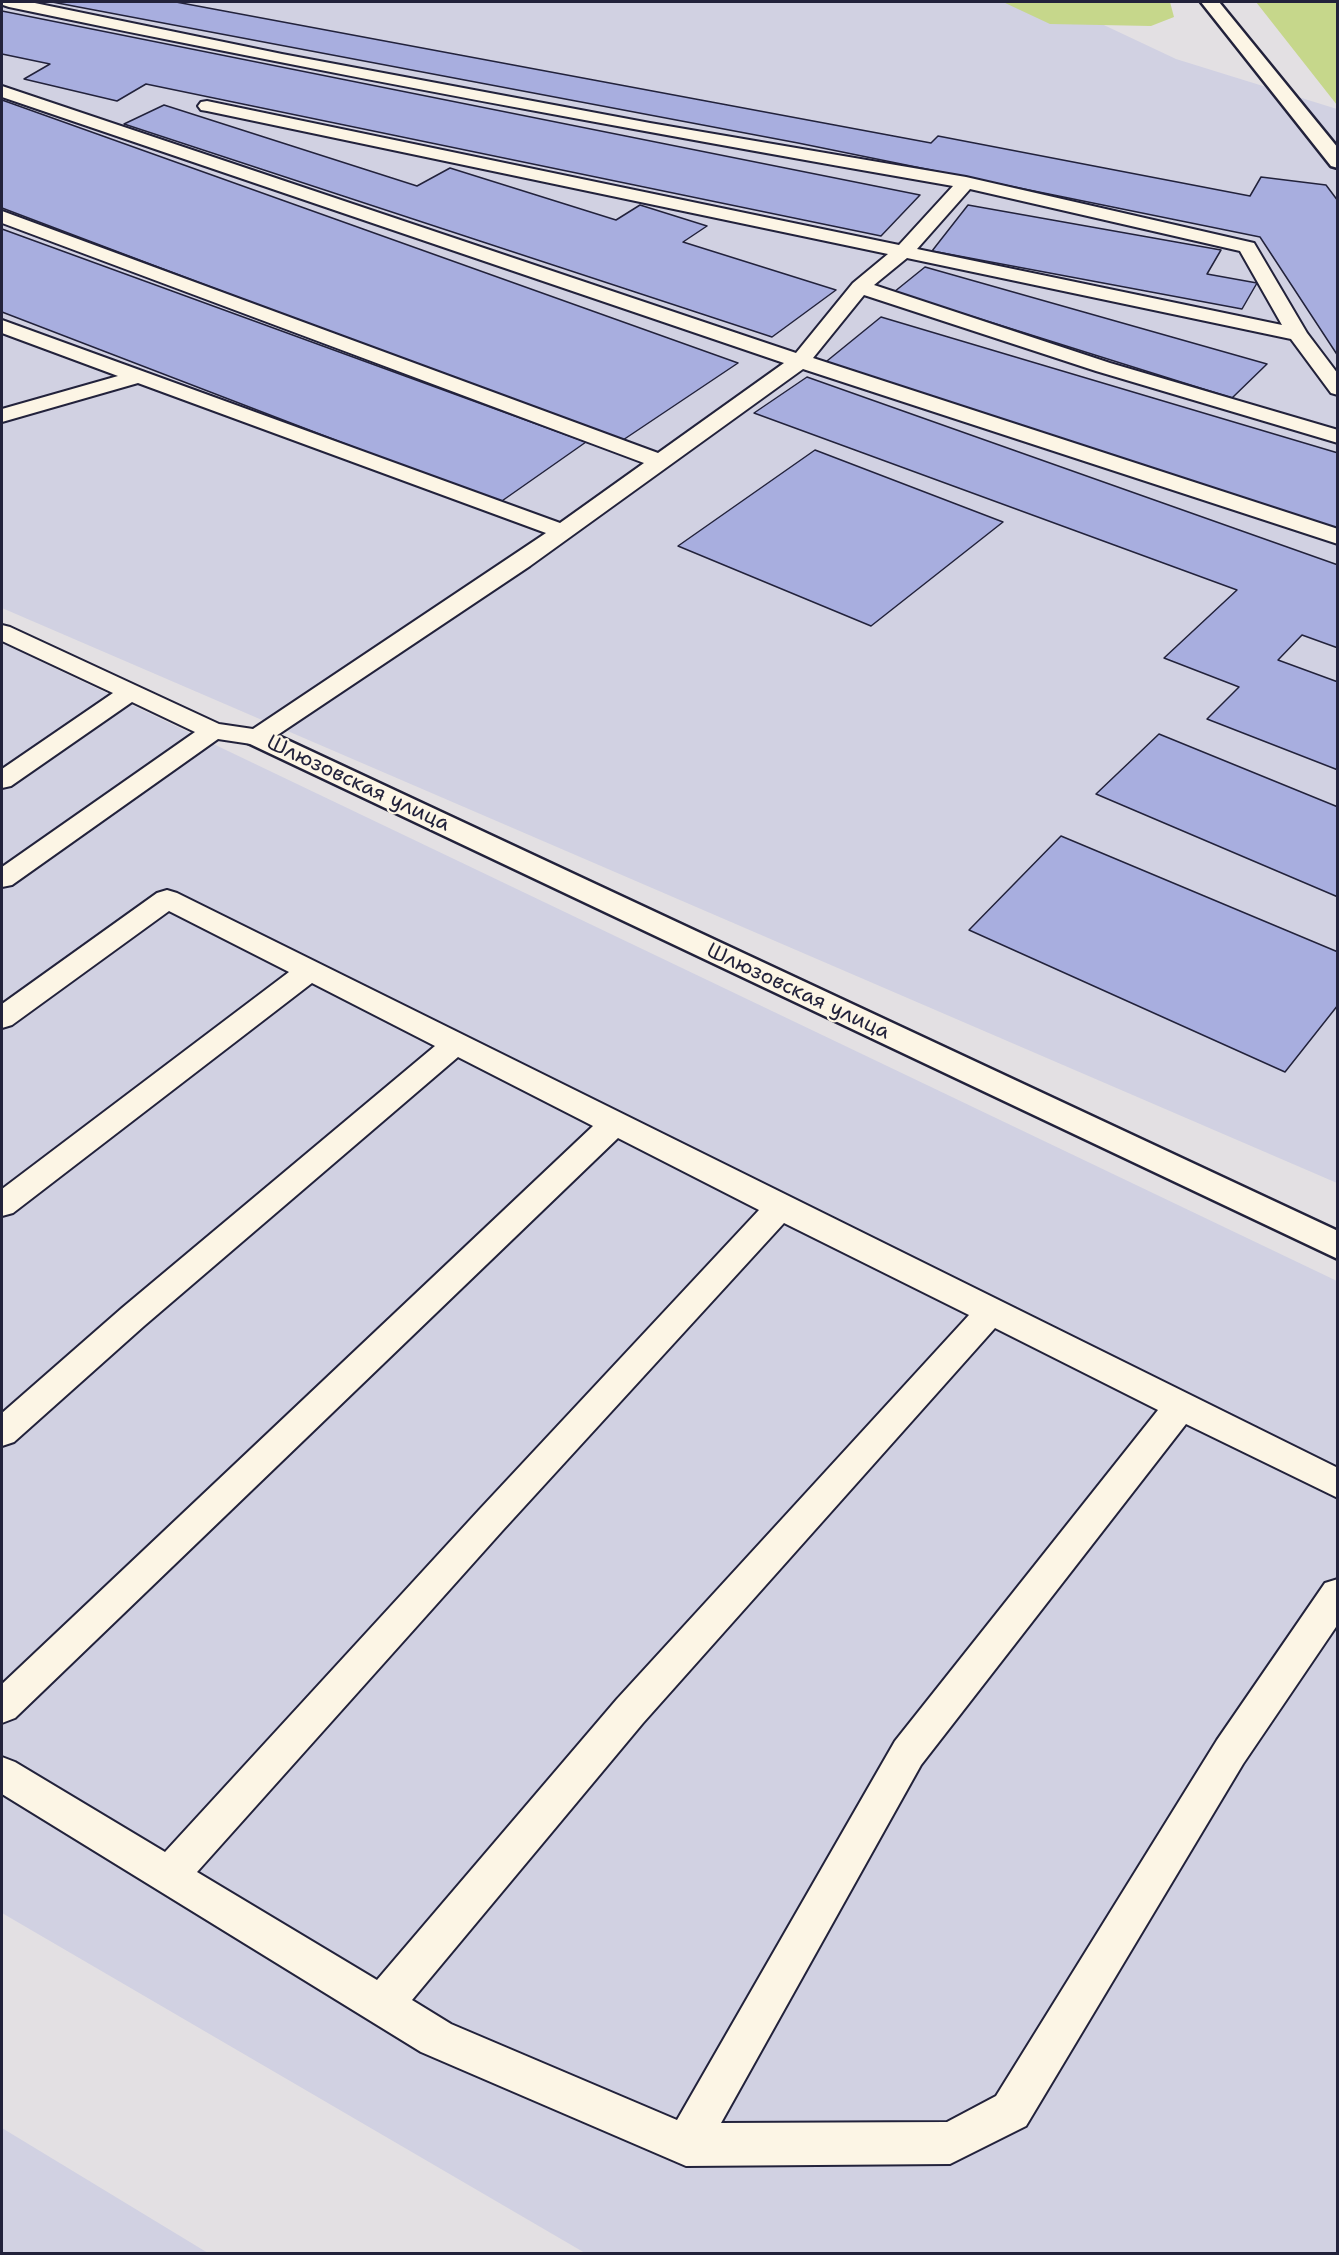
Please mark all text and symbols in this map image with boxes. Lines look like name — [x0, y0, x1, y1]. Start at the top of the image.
street label: Шлюзовская улица — [262, 730, 454, 838]
street label: Шлюзовская улица — [702, 938, 894, 1046]

